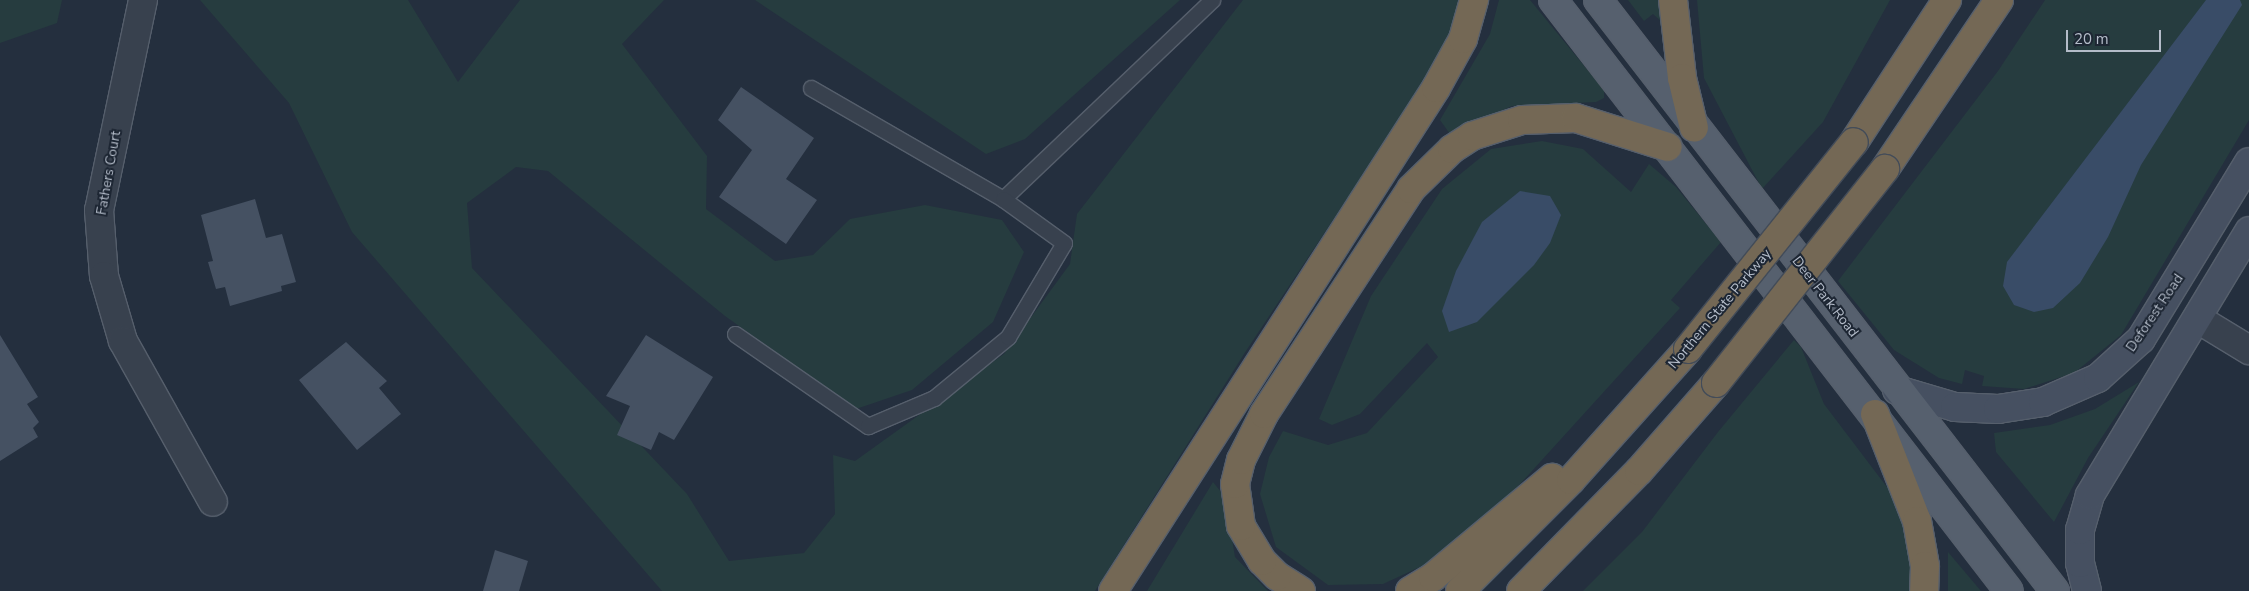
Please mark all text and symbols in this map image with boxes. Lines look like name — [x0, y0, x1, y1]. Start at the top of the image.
scale bar — [2069, 20, 2164, 52]
text: 20 m — [2074, 29, 2109, 49]
street label: Fathers Court — [93, 130, 125, 216]
street label: Northern State Parkway — [1665, 246, 1775, 372]
street label: Deer Park Road — [1788, 253, 1862, 341]
street label: Deforest Road — [2123, 271, 2187, 355]

